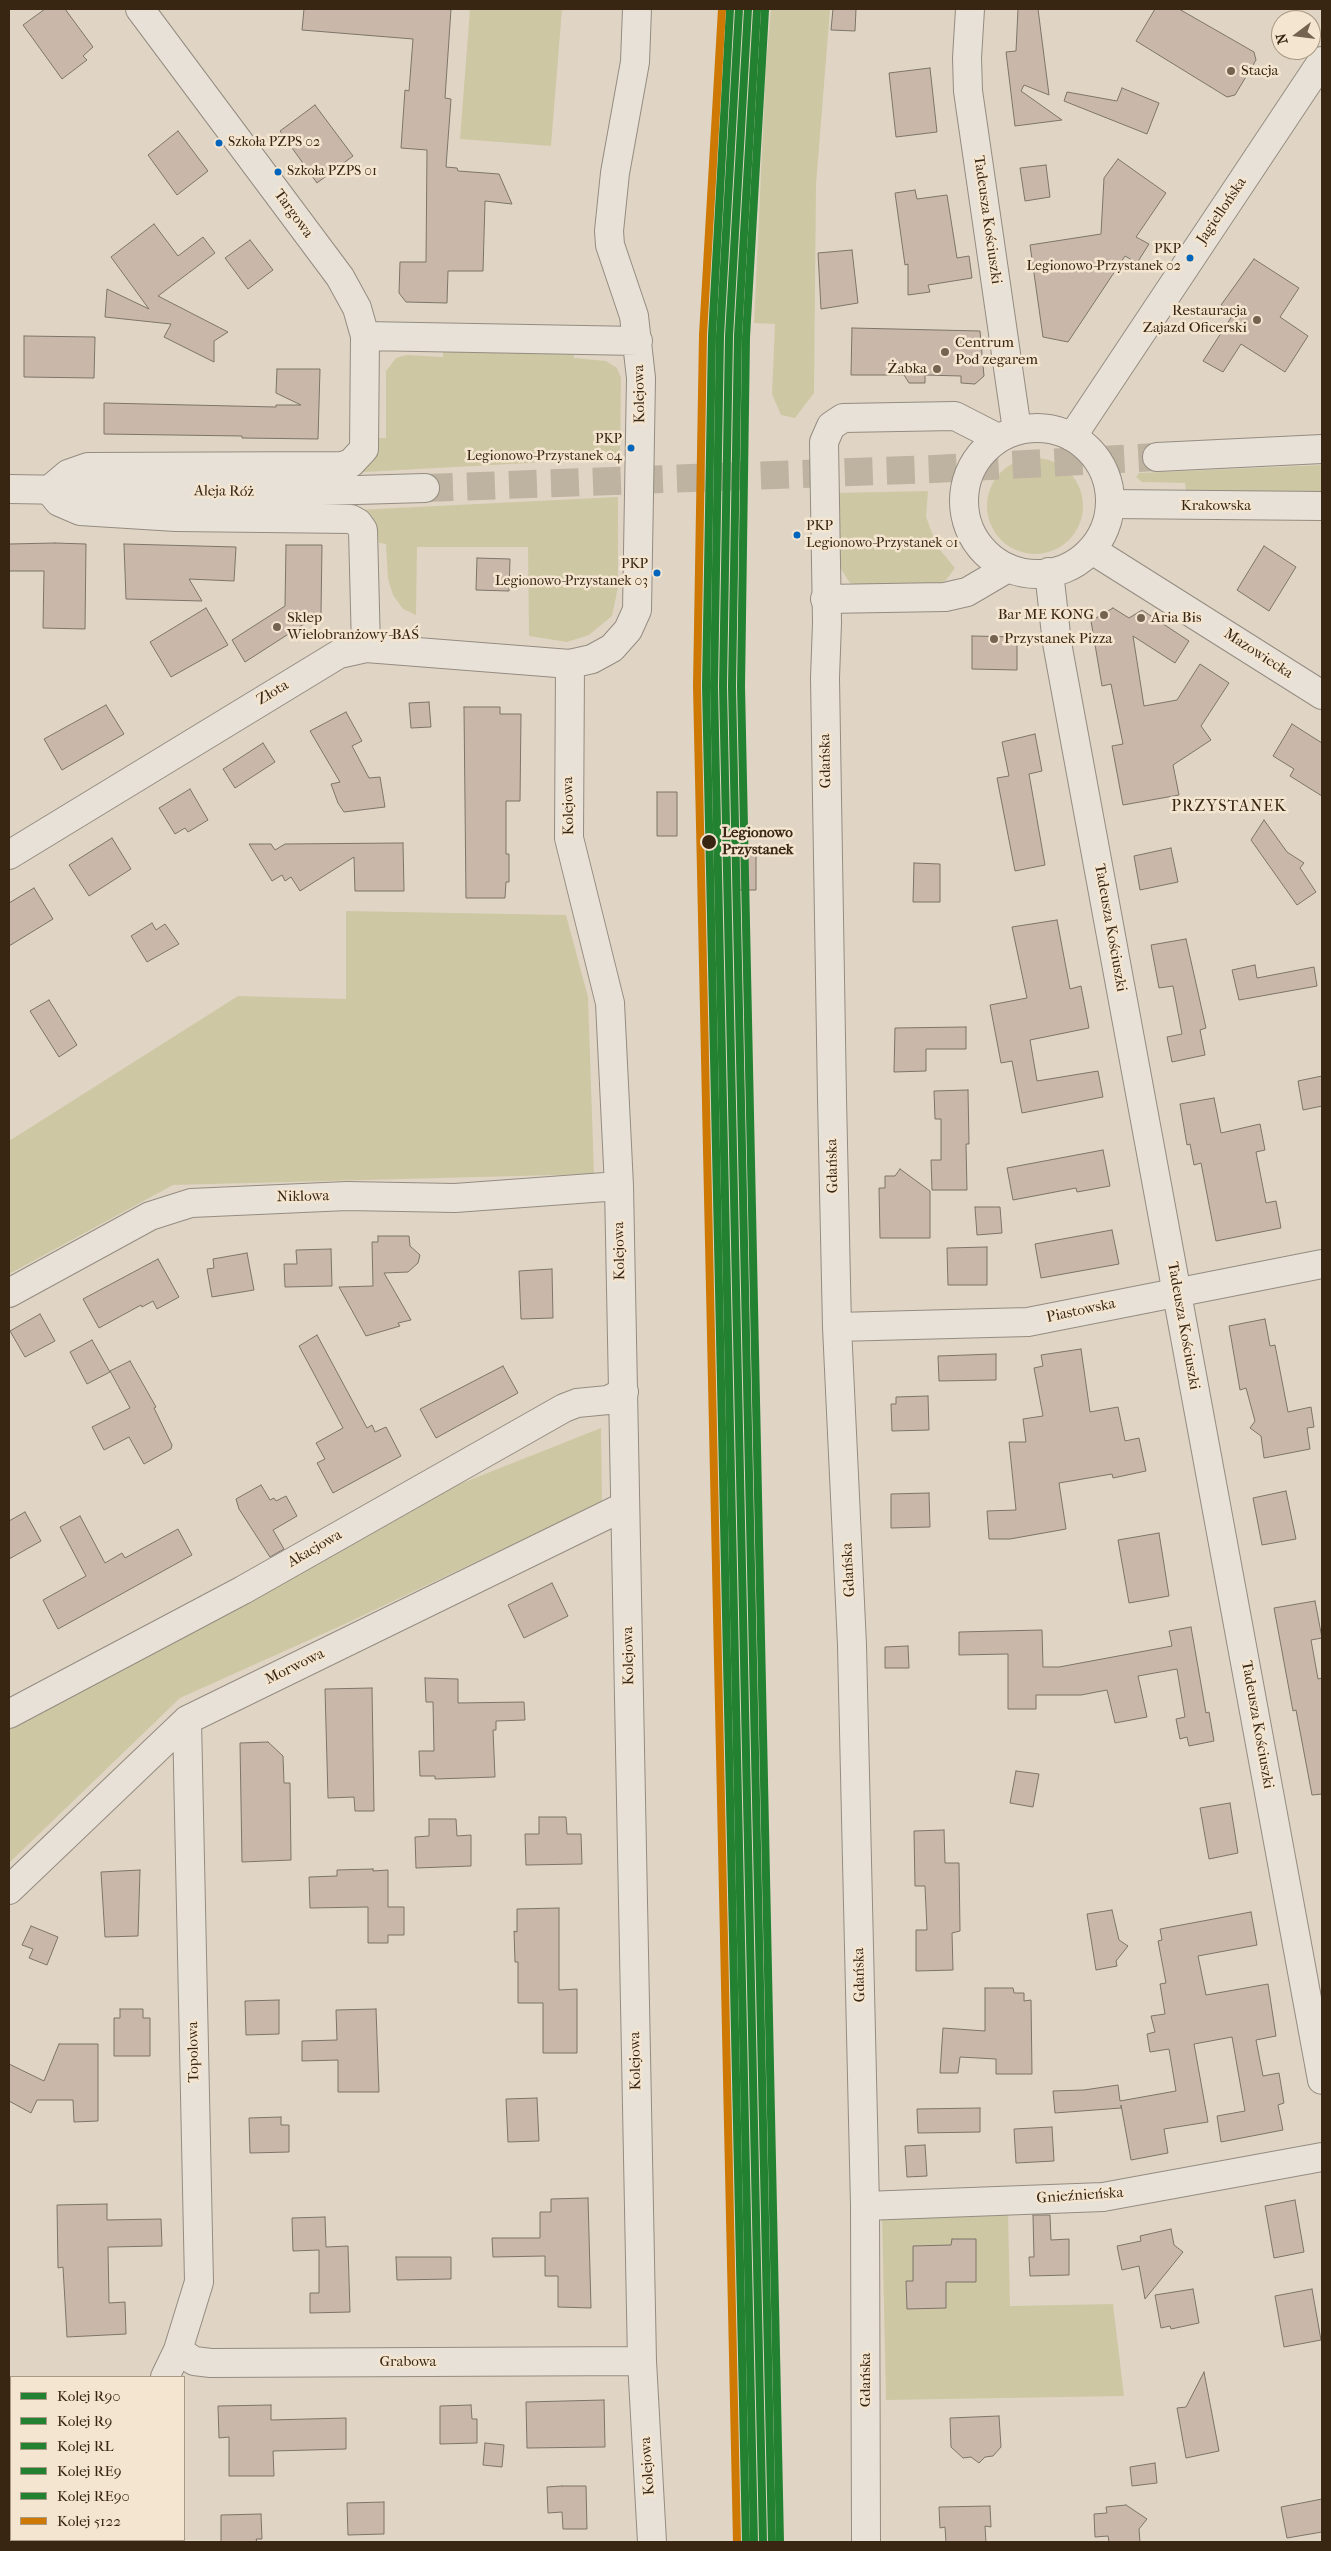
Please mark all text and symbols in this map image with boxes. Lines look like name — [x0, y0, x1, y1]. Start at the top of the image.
north arrow — [1271, 10, 1321, 60]
text: N — [1272, 31, 1292, 46]
place label: Stacja — [1241, 62, 1278, 80]
marker: Stacja — [1225, 65, 1237, 77]
place label: Szkoła PZPS 02 — [228, 135, 320, 151]
marker: Szkoła PZPS 02 — [214, 138, 224, 148]
street label: Tadeusza Kościuszki — [969, 155, 1005, 285]
place label: Szkoła PZPS 01 — [287, 164, 377, 180]
marker: Szkoła PZPS 01 — [273, 167, 283, 177]
street label: Jagiellońska — [1193, 174, 1251, 248]
street label: Targowa — [269, 186, 317, 242]
place label: PKP Legionowo-Przystanek 02 — [1027, 242, 1181, 274]
marker: PKP Legionowo-Przystanek 02 — [1185, 253, 1195, 263]
place label: Restauracja Zajazd Oficerski — [1143, 302, 1247, 337]
marker: Restauracja Zajazd Oficerski — [1251, 314, 1263, 326]
place label: Centrum Pod zegarem — [955, 334, 1038, 369]
marker: Centrum Pod zegarem — [939, 346, 951, 358]
place label: Żabka — [888, 360, 927, 378]
marker: Żabka — [931, 363, 943, 375]
street label: Kolejowa — [630, 365, 650, 423]
place label: PKP Legionowo-Przystanek 04 — [467, 432, 622, 464]
marker: PKP Legionowo-Przystanek 04 — [626, 443, 636, 453]
street label: Aleja Róż — [194, 482, 254, 502]
street label: Krakowska — [1181, 497, 1251, 515]
place label: PKP Legionowo-Przystanek 01 — [806, 519, 958, 552]
marker: PKP Legionowo-Przystanek 01 — [792, 530, 802, 540]
place label: PKP Legionowo-Przystanek 03 — [495, 557, 648, 590]
marker: PKP Legionowo-Przystanek 03 — [652, 568, 662, 578]
place label: Bar ME KONG — [998, 606, 1094, 624]
place label: Sklep Wielobranżowy-BAŚ — [287, 609, 419, 644]
marker: Bar ME KONG — [1098, 609, 1110, 621]
place label: Aria Bis — [1151, 609, 1201, 627]
marker: Aria Bis — [1135, 612, 1147, 624]
marker: Sklep Wielobranżowy-BAŚ — [271, 621, 283, 633]
street label: Mazowiecka — [1220, 625, 1296, 683]
place label: Przystanek Pizza — [1004, 630, 1112, 648]
marker: Przystanek Pizza — [988, 633, 1000, 645]
street label: Złota — [254, 677, 292, 709]
street label: Gdańska — [817, 734, 835, 788]
street label: Kolejowa — [559, 777, 579, 835]
district label: PRZYSTANEK — [1170, 797, 1288, 817]
place label: Legionowo Przystanek — [722, 824, 794, 859]
marker: Legionowo Przystanek — [700, 833, 718, 851]
street label: Tadeusza Kościuszki — [1090, 863, 1130, 993]
street label: Gdańska — [824, 1139, 842, 1193]
street label: Niklowa — [277, 1188, 329, 1206]
street label: Kolejowa — [610, 1222, 630, 1280]
street label: Tadeusza Kościuszki — [1163, 1261, 1203, 1391]
street label: Piastowska — [1045, 1295, 1117, 1327]
street label: Akacjowa — [285, 1526, 345, 1572]
street label: Gdańska — [839, 1542, 859, 1598]
street label: Kolejowa — [619, 1627, 639, 1685]
street label: Morwowa — [262, 1645, 328, 1689]
street label: Tadeusza Kościuszki — [1237, 1660, 1277, 1790]
street label: Gdańska — [851, 1948, 869, 2002]
street label: Topolowa — [184, 2021, 204, 2083]
street label: Kolejowa — [626, 2032, 646, 2090]
street label: Gnieźnieńska — [1036, 2184, 1124, 2208]
street label: Grabowa — [379, 2353, 437, 2371]
street label: Gdańska — [857, 2353, 875, 2407]
legend — [10, 2376, 185, 2541]
text: Kolej R90 — [57, 2387, 121, 2405]
text: Kolej R9 — [57, 2412, 112, 2430]
street label: Kolejowa — [637, 2436, 659, 2496]
text: Kolej RL — [57, 2437, 114, 2455]
text: Kolej RE9 — [57, 2462, 122, 2480]
text: Kolej RE90 — [57, 2487, 130, 2505]
text: Kolej 5122 — [57, 2512, 121, 2530]

